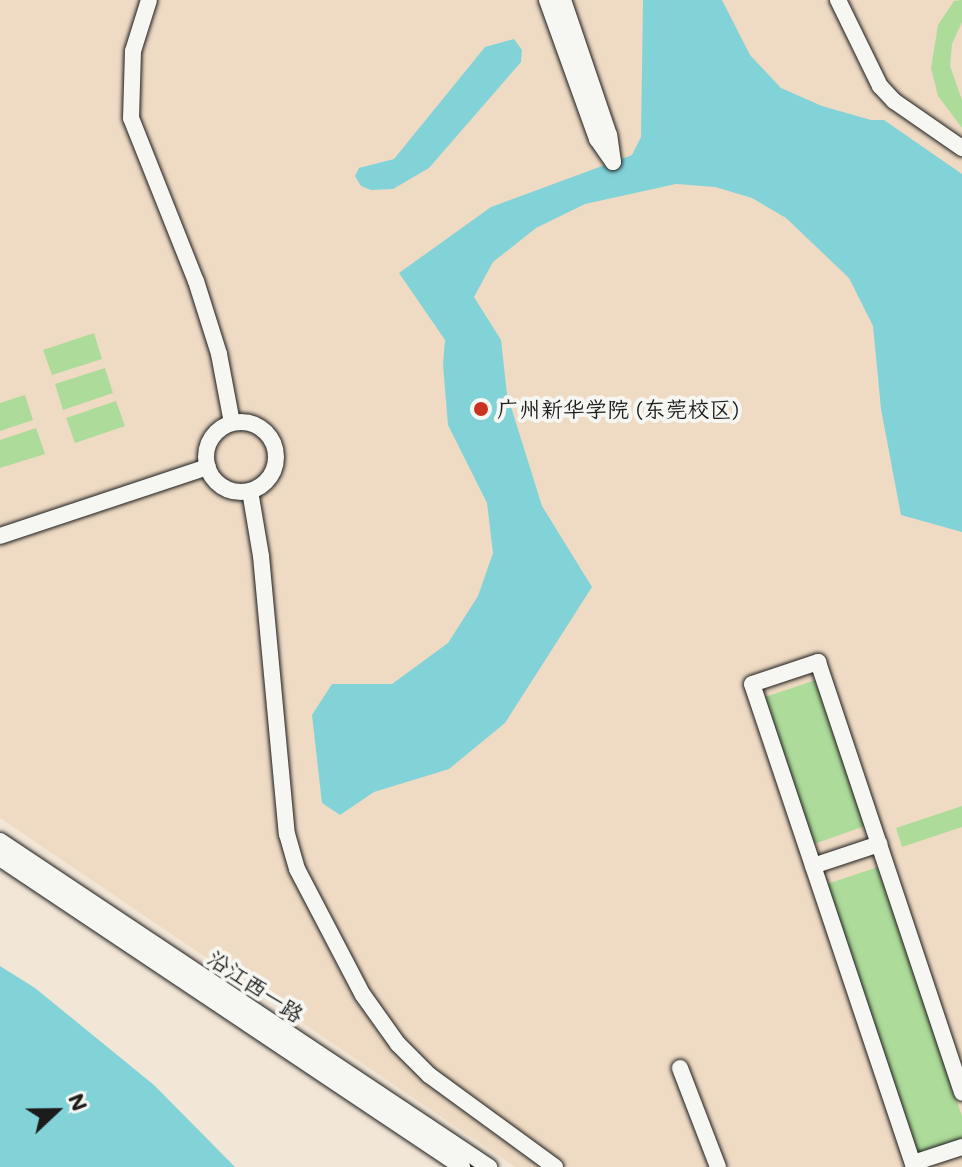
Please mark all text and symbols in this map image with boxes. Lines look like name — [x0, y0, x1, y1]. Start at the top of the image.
place label: 广州新华学院 (东莞校区) — [497, 396, 739, 422]
marker: 广州新华学院 (东莞校区) — [472, 400, 490, 418]
street label: 沿江西一路 — [203, 944, 309, 1028]
north arrow — [16, 1071, 96, 1151]
text: N — [62, 1089, 95, 1115]

